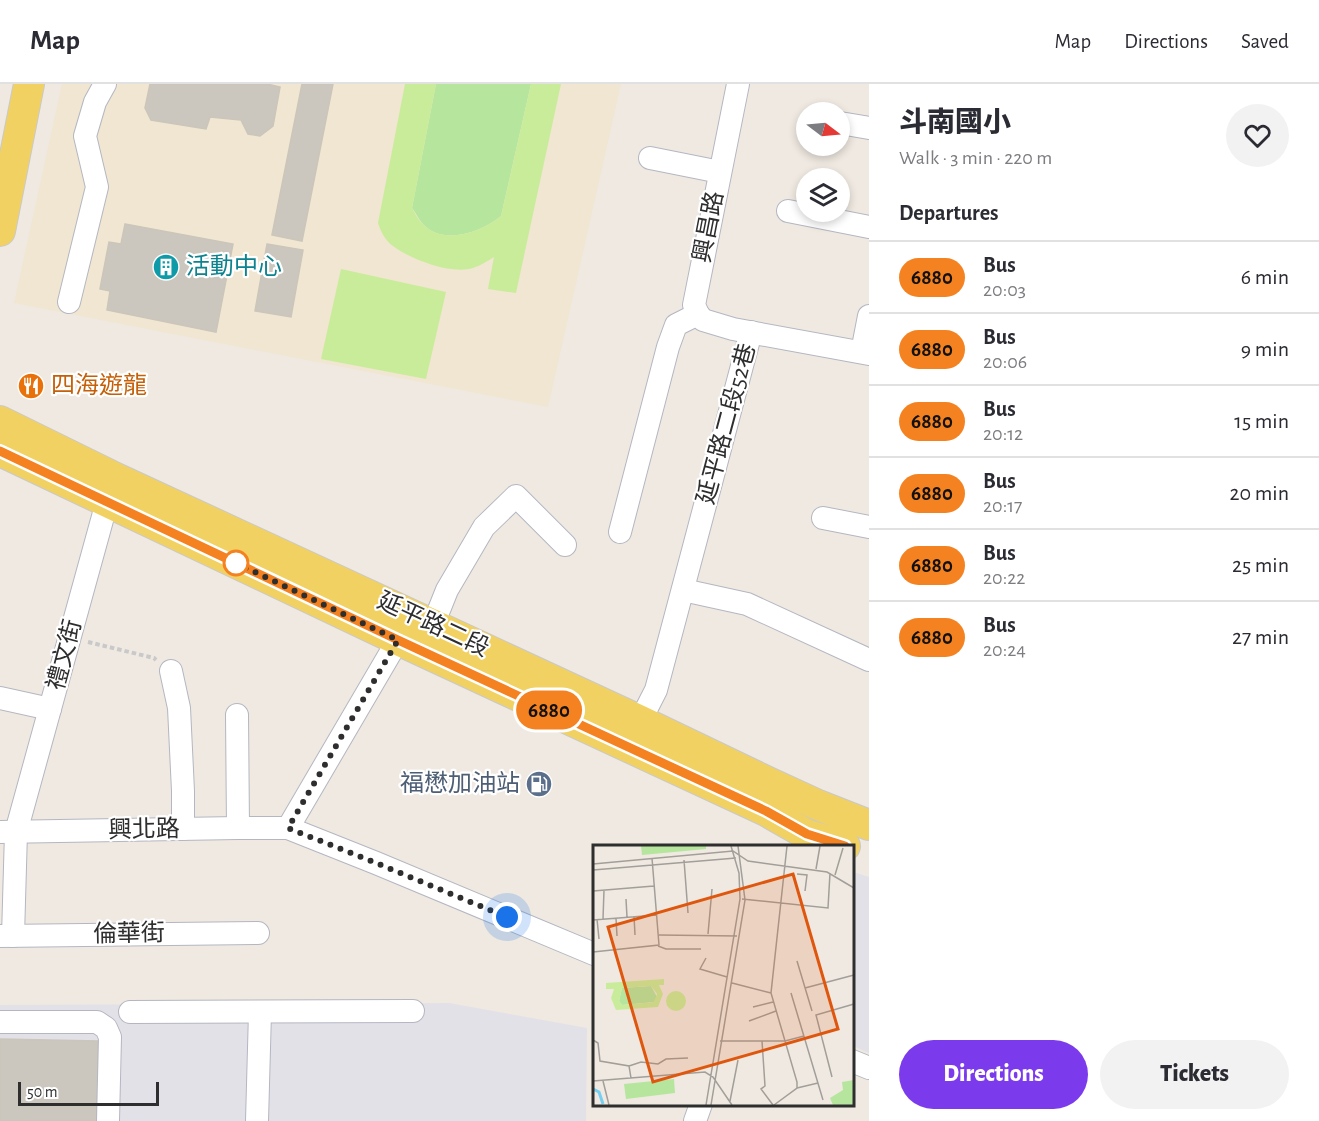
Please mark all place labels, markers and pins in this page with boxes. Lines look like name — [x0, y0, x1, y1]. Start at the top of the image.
building icon: 活動中心 — [151, 252, 181, 282]
place label: 活動中心 — [186, 253, 282, 279]
restaurant icon: 四海遊龍 — [16, 371, 46, 401]
place label: 四海遊龍 — [51, 372, 147, 398]
unlabelled marker — [223, 550, 249, 576]
fuel station icon: 福懋加油站 — [524, 769, 554, 799]
place label: 福懋加油站 — [400, 770, 520, 796]

